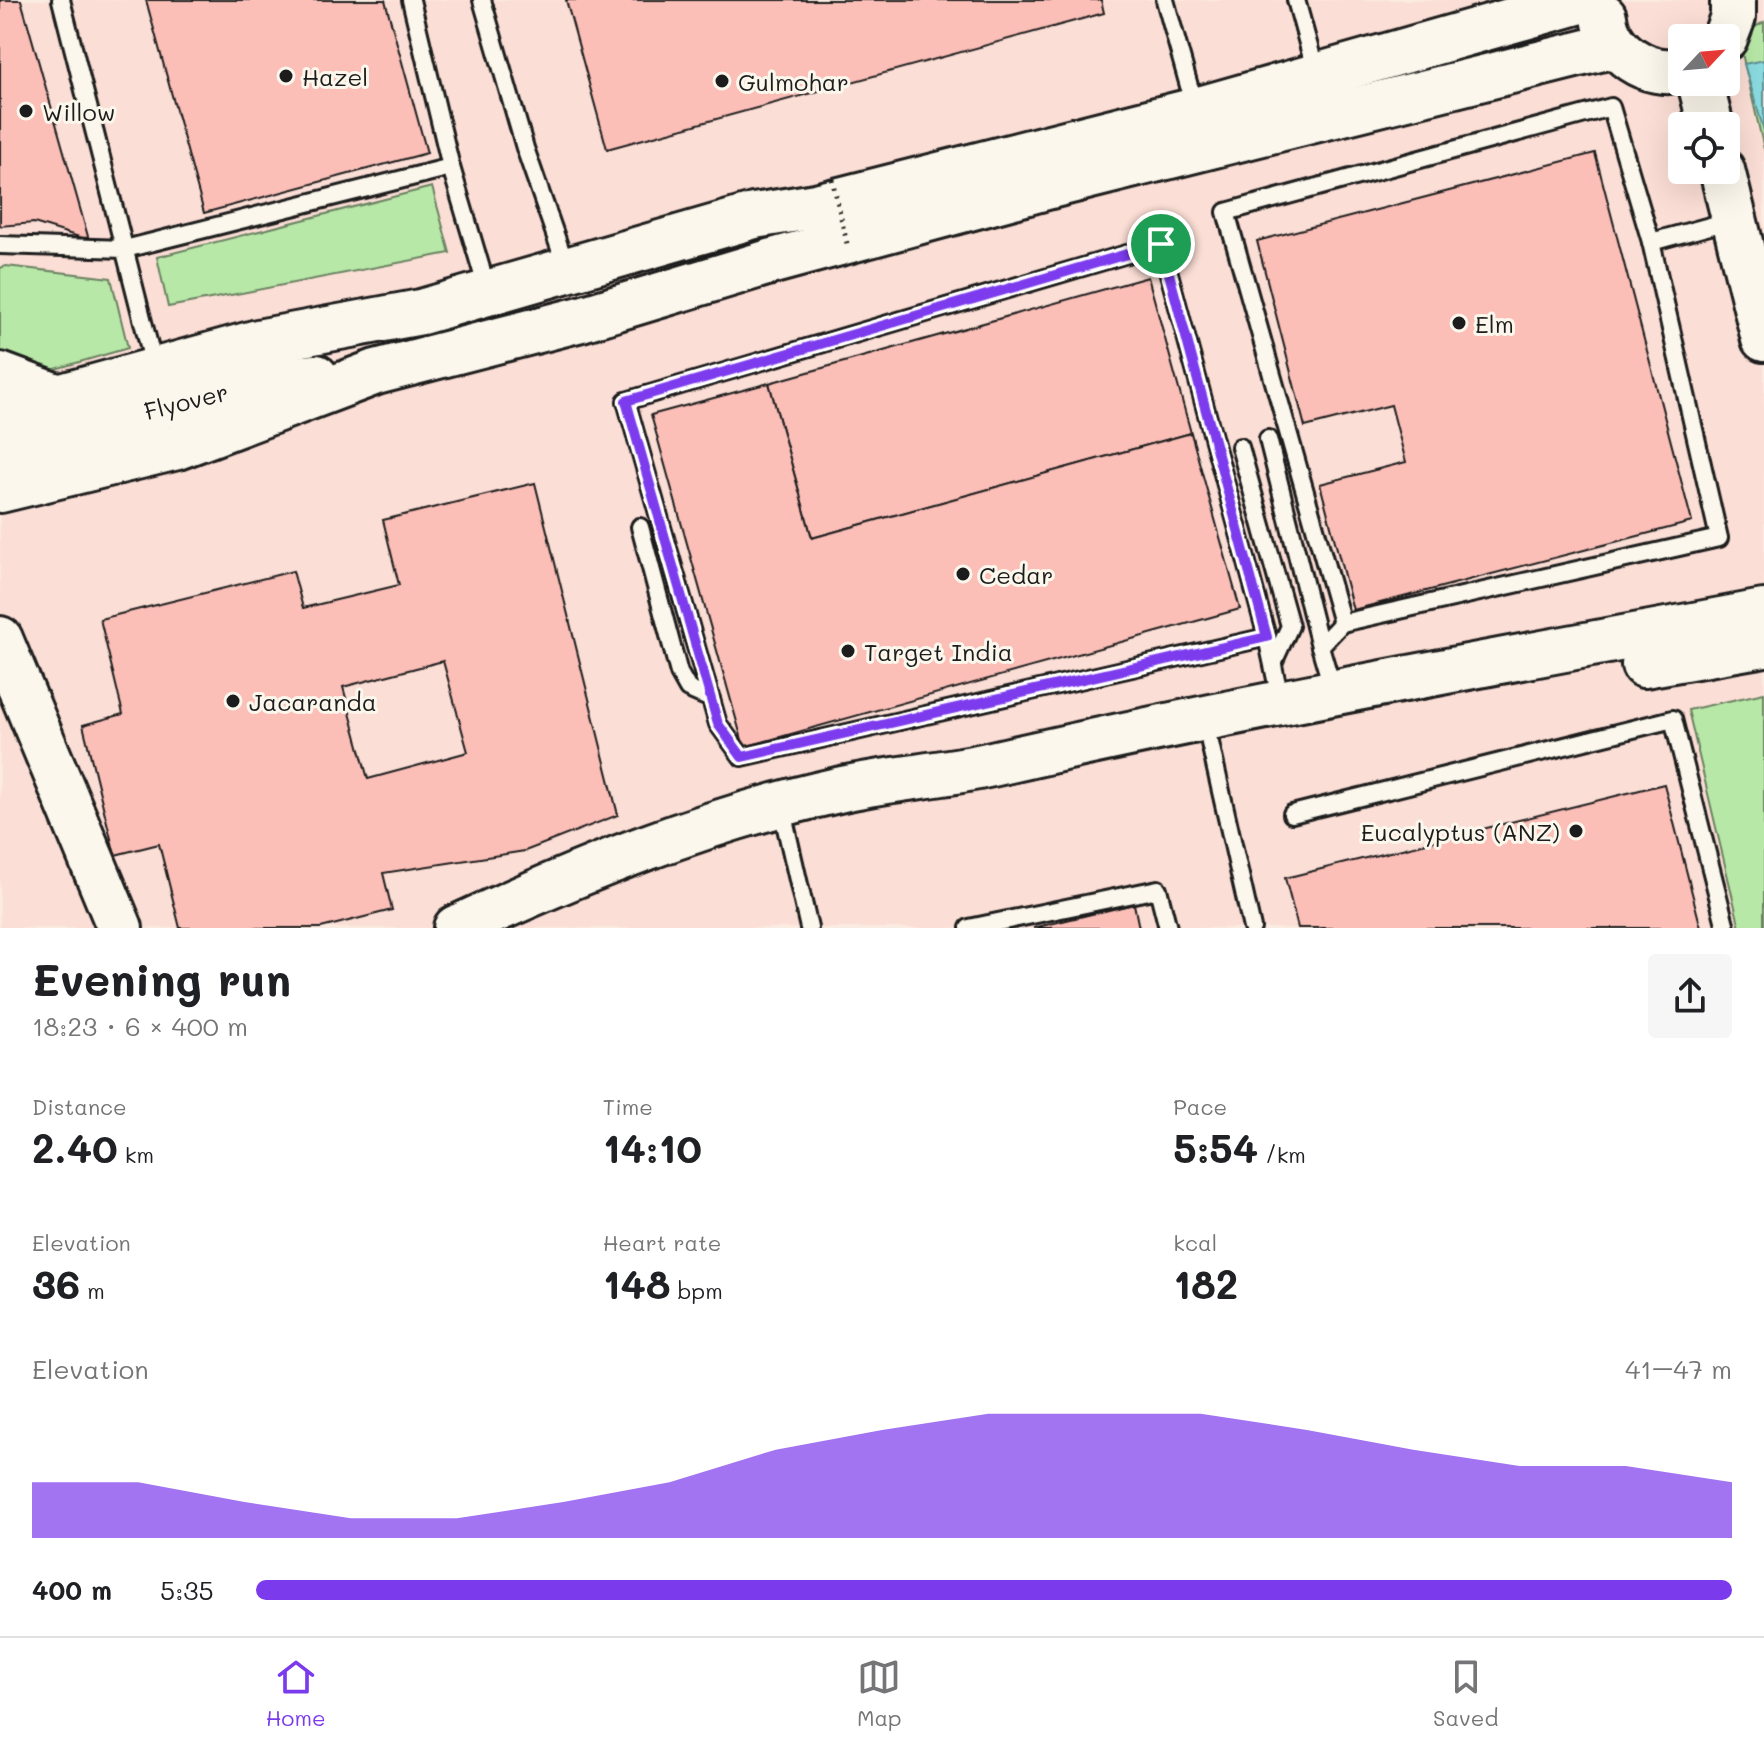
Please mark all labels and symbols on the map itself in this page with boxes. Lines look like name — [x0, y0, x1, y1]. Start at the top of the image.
north arrow — [1668, 24, 1740, 96]
place label: Hazel — [302, 61, 368, 92]
place label: Gulmohar — [738, 66, 849, 97]
marker: Hazel — [277, 67, 295, 85]
marker: Gulmohar — [713, 72, 731, 90]
place label: Willow — [42, 96, 115, 127]
marker: Willow — [17, 102, 35, 120]
pin — [1127, 210, 1195, 278]
place label: Elm — [1475, 308, 1514, 339]
marker: Elm — [1450, 314, 1468, 332]
street label: Flyover — [141, 376, 231, 426]
place label: Cedar — [979, 559, 1053, 590]
marker: Cedar — [954, 565, 972, 583]
place label: Target India — [864, 636, 1013, 667]
marker: Target India — [839, 642, 857, 660]
place label: Jacaranda — [249, 686, 377, 717]
marker: Jacaranda — [224, 692, 242, 710]
place label: Eucalyptus (ANZ) — [1361, 816, 1560, 847]
marker: Eucalyptus (ANZ) — [1567, 822, 1585, 840]

